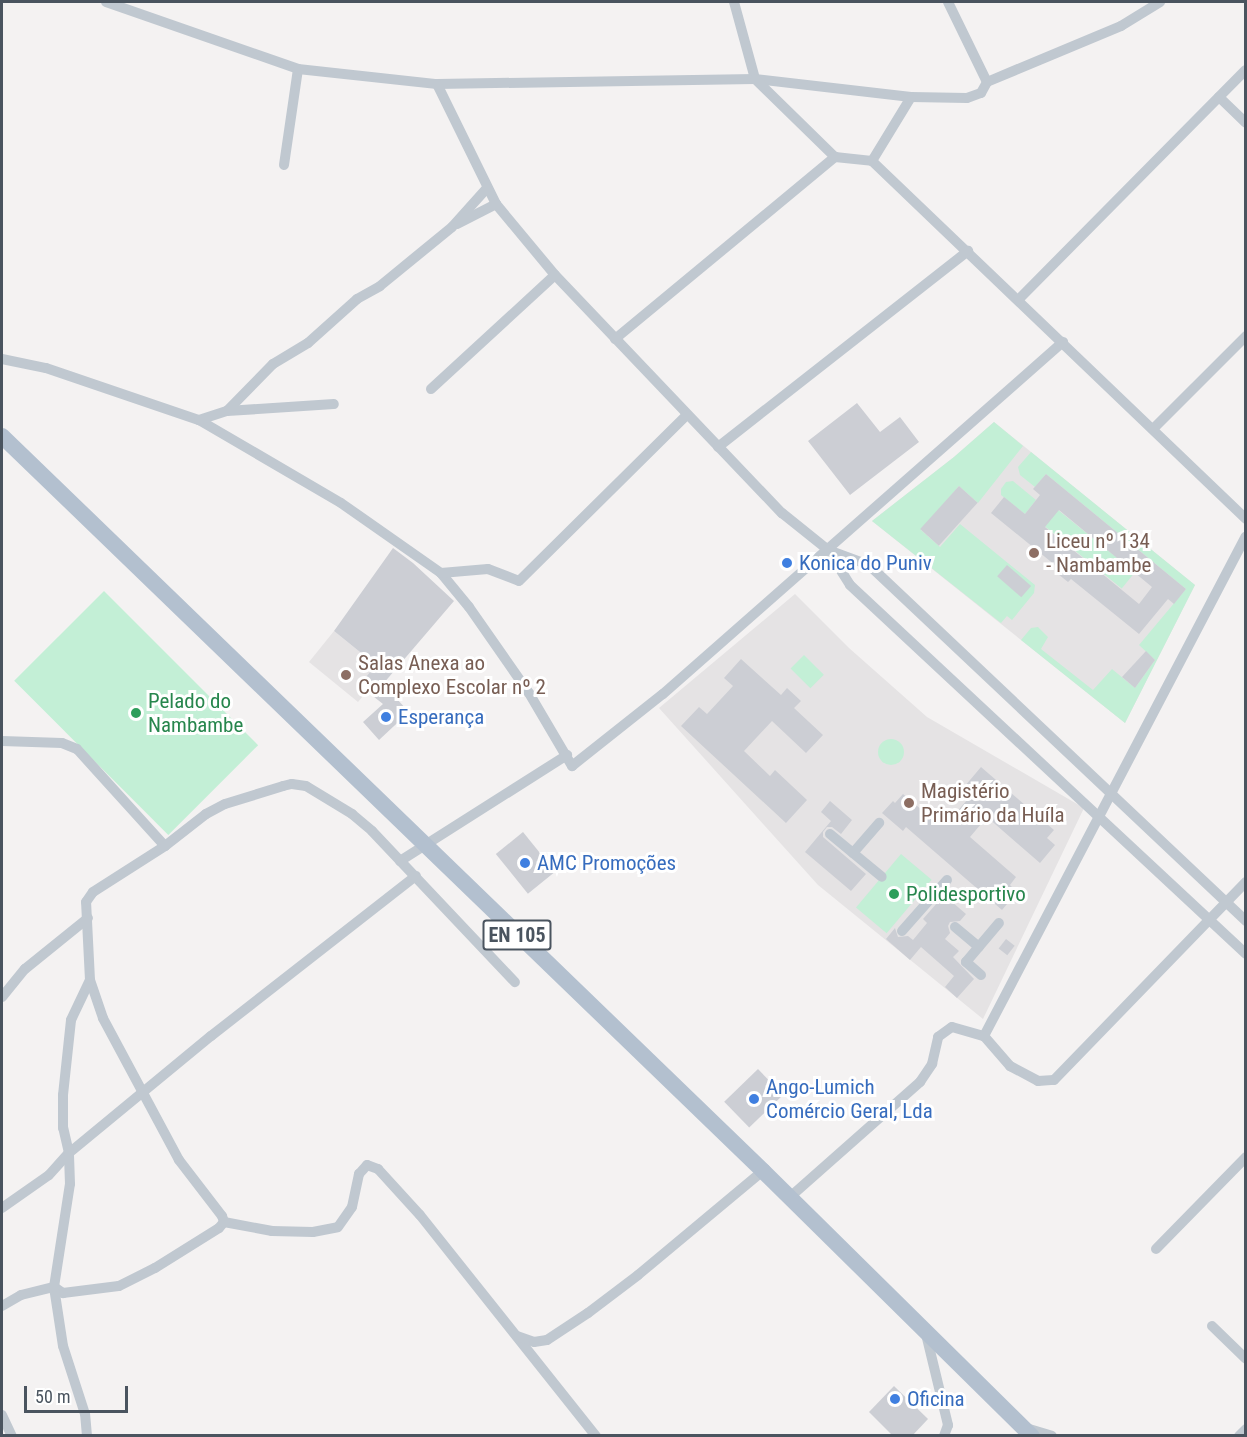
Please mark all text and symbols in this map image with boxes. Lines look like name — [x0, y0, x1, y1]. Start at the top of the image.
place label: Liceu nº 134 - Nambambe — [1046, 528, 1151, 578]
marker: Liceu nº 134 - Nambambe — [1027, 546, 1041, 560]
place label: Konica do Puniv — [799, 550, 932, 576]
marker: Konica do Puniv — [780, 556, 794, 570]
place label: Salas Anexa ao Complexo Escolar nº 2 — [358, 650, 546, 700]
marker: Salas Anexa ao Complexo Escolar nº 2 — [339, 668, 353, 682]
place label: Pelado do Nambambe — [148, 688, 243, 738]
place label: Esperança — [398, 704, 484, 730]
marker: Pelado do Nambambe — [129, 706, 143, 720]
marker: Esperança — [379, 710, 393, 724]
place label: Magistério Primário da Huíla — [921, 778, 1065, 828]
marker: Magistério Primário da Huíla — [902, 796, 916, 810]
place label: AMC Promoções — [537, 850, 676, 876]
marker: AMC Promoções — [518, 856, 532, 870]
place label: Polidesportivo — [906, 881, 1026, 907]
marker: Polidesportivo — [887, 887, 901, 901]
road number: EN 105 — [482, 918, 552, 952]
place label: Ango-Lumich Comércio Geral, Lda — [766, 1074, 933, 1124]
marker: Ango-Lumich Comércio Geral, Lda — [747, 1092, 761, 1106]
scale bar — [27, 1374, 130, 1412]
text: 50 m — [35, 1386, 70, 1407]
place label: Oficina — [907, 1386, 965, 1412]
marker: Oficina — [888, 1392, 902, 1406]

